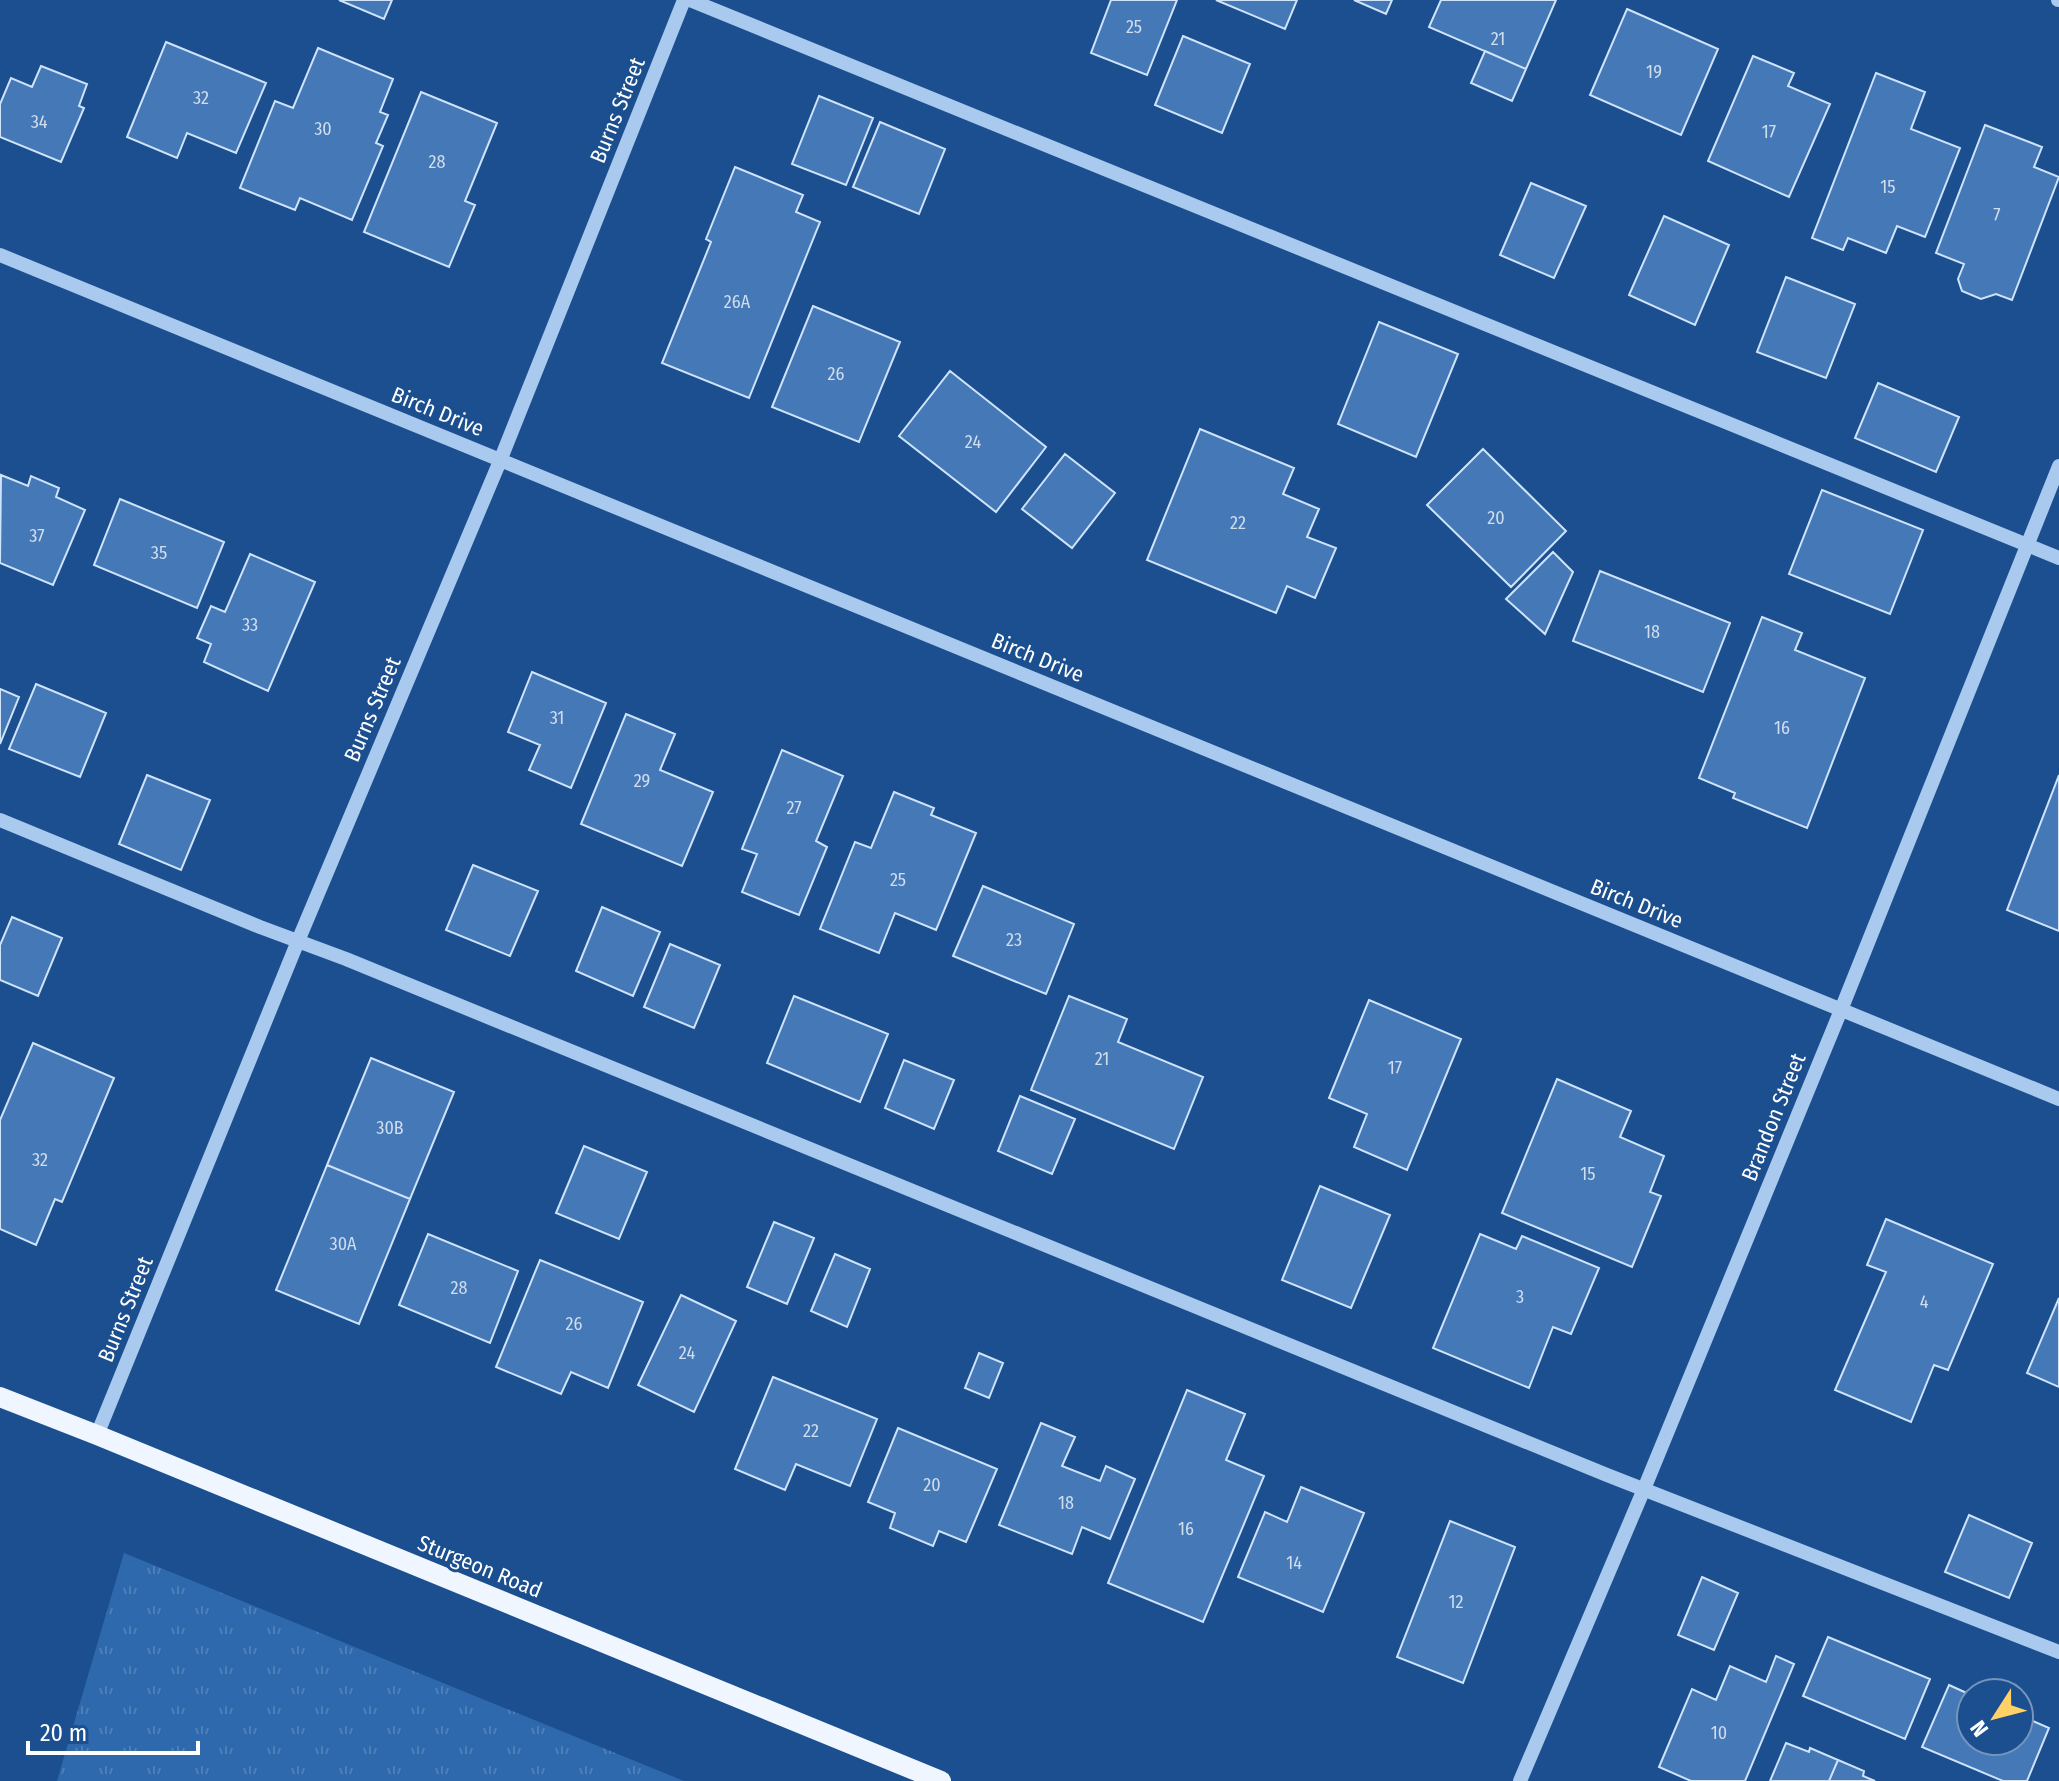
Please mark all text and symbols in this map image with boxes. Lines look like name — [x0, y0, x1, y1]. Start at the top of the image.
house number: 25 — [1126, 16, 1142, 38]
house number: 21 — [1491, 28, 1505, 50]
street label: Burns Street — [584, 53, 651, 167]
house number: 19 — [1646, 61, 1662, 83]
house number: 32 — [193, 87, 209, 109]
house number: 34 — [31, 111, 48, 133]
house number: 30 — [314, 118, 332, 140]
house number: 17 — [1762, 121, 1776, 143]
house number: 28 — [429, 151, 445, 173]
house number: 15 — [1880, 176, 1896, 198]
house number: 7 — [1993, 204, 2001, 226]
house number: 26A — [724, 291, 751, 313]
house number: 26 — [828, 363, 845, 385]
street label: Birch Drive — [388, 381, 488, 442]
house number: 24 — [965, 431, 981, 453]
house number: 20 — [1487, 507, 1505, 529]
house number: 22 — [1230, 512, 1246, 534]
house number: 37 — [29, 525, 45, 547]
house number: 35 — [151, 542, 167, 564]
house number: 33 — [242, 614, 258, 636]
house number: 18 — [1644, 621, 1660, 643]
street label: Birch Drive — [988, 627, 1088, 688]
street label: Burns Street — [338, 652, 407, 766]
house number: 31 — [550, 707, 564, 729]
house number: 16 — [1774, 717, 1790, 739]
house number: 29 — [634, 770, 650, 792]
house number: 27 — [786, 797, 802, 819]
house number: 25 — [890, 869, 906, 891]
street label: Birch Drive — [1587, 873, 1687, 934]
house number: 23 — [1006, 929, 1022, 951]
house number: 21 — [1095, 1048, 1109, 1070]
street label: Brandon Street — [1736, 1049, 1812, 1185]
house number: 17 — [1388, 1057, 1402, 1079]
house number: 30B — [376, 1117, 404, 1139]
house number: 32 — [32, 1149, 48, 1171]
house number: 15 — [1580, 1163, 1596, 1185]
house number: 30A — [330, 1233, 357, 1255]
street label: Burns Street — [92, 1252, 159, 1366]
house number: 28 — [451, 1277, 467, 1299]
house number: 3 — [1516, 1286, 1524, 1308]
house number: 4 — [1920, 1291, 1929, 1313]
house number: 26 — [566, 1313, 583, 1335]
house number: 24 — [679, 1342, 695, 1364]
house number: 22 — [803, 1420, 819, 1442]
house number: 20 — [923, 1474, 941, 1496]
house number: 18 — [1058, 1492, 1074, 1514]
house number: 16 — [1178, 1518, 1194, 1540]
street label: Sturgeon Road — [414, 1529, 546, 1604]
house number: 14 — [1286, 1552, 1302, 1574]
house number: 12 — [1449, 1591, 1464, 1613]
north arrow — [1955, 1677, 2035, 1757]
scale bar — [28, 1705, 198, 1755]
text: N — [1964, 1715, 1994, 1742]
text: 20 m — [40, 1719, 87, 1747]
house number: 10 — [1711, 1722, 1727, 1744]

